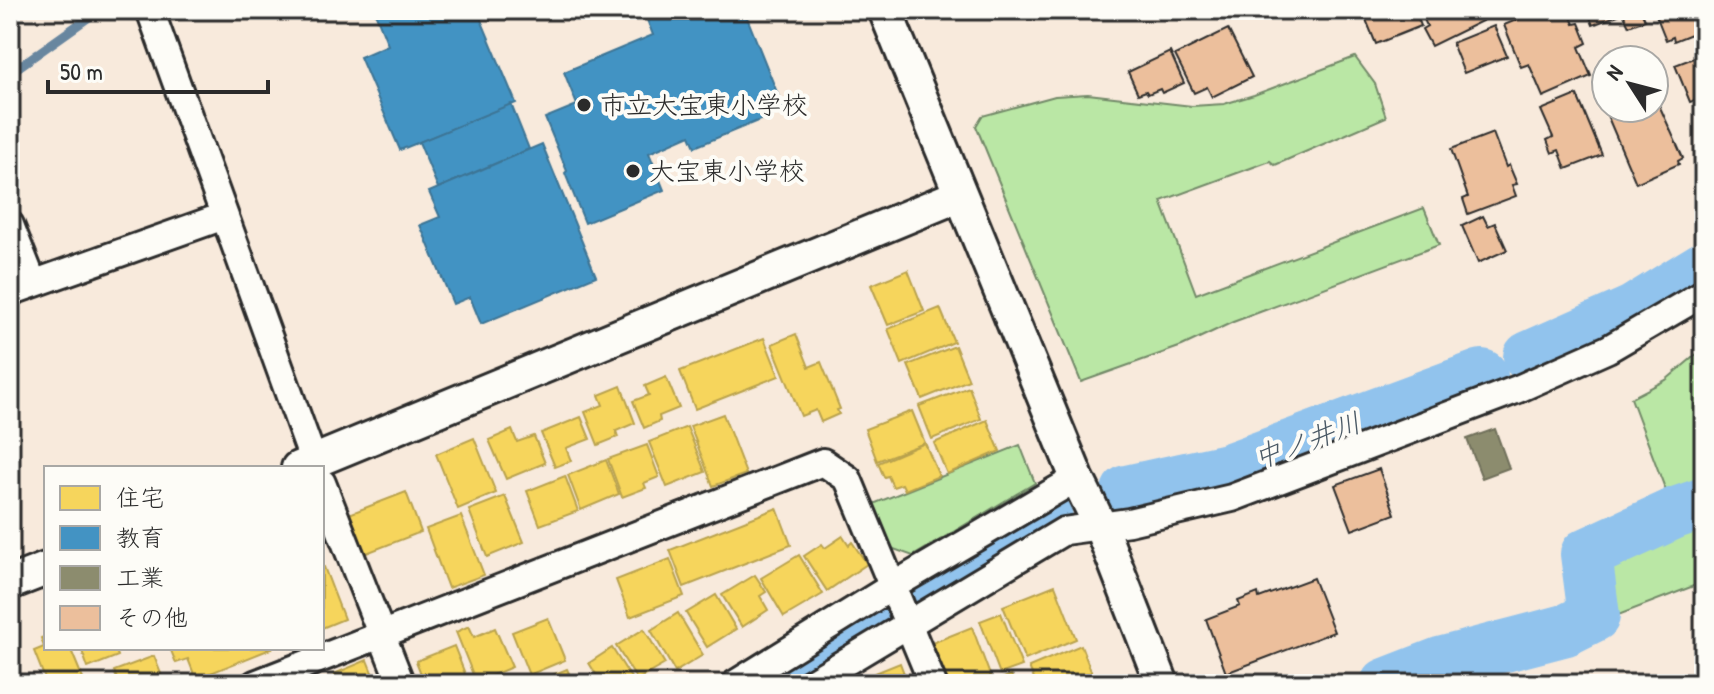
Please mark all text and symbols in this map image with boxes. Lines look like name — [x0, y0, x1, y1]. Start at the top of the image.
scale bar — [48, 44, 268, 94]
north arrow — [1590, 44, 1670, 124]
text: 50 m — [60, 55, 103, 87]
text: N — [1598, 58, 1630, 86]
place label: 市立大宝東小学校 — [600, 87, 808, 122]
marker: 市立大宝東小学校 — [575, 96, 593, 114]
place label: 大宝東小学校 — [649, 153, 805, 188]
marker: 大宝東小学校 — [624, 162, 642, 180]
water label: 中ノ井川 — [1248, 403, 1366, 477]
legend — [44, 466, 324, 650]
text: 住宅 — [116, 481, 164, 513]
text: 教育 — [116, 521, 164, 553]
text: 工業 — [116, 561, 164, 593]
text: その他 — [116, 601, 188, 633]

